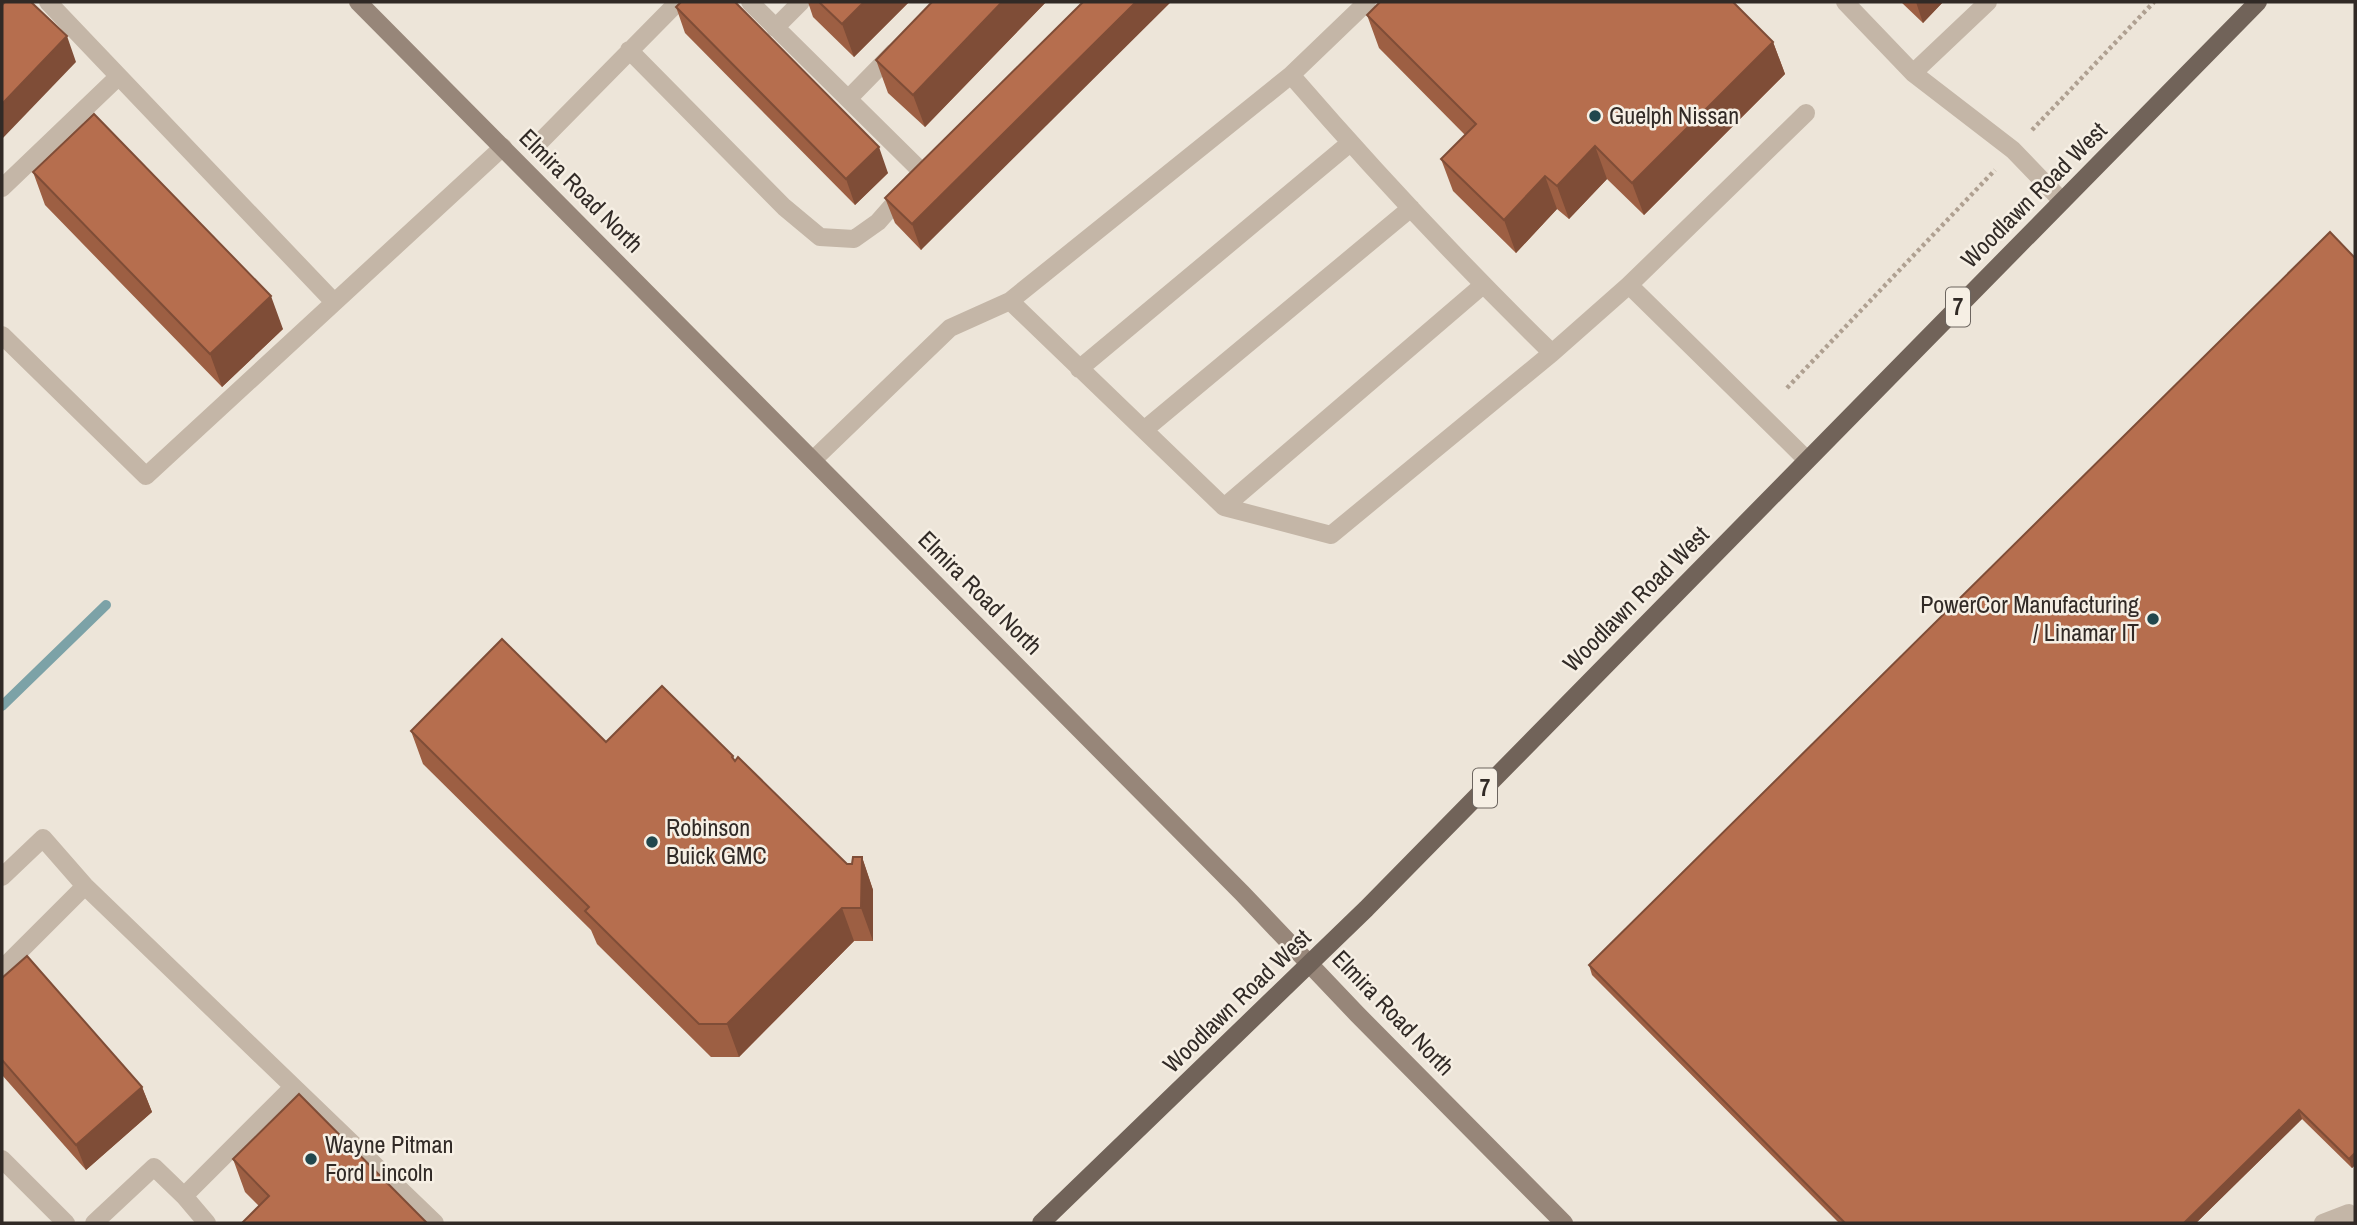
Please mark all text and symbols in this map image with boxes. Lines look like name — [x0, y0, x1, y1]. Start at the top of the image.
place label: Guelph Nissan — [1609, 99, 1739, 131]
marker: Guelph Nissan — [1587, 108, 1603, 124]
street label: Woodlawn Road West — [1953, 114, 2114, 274]
street label: Elmira Road North — [513, 121, 651, 259]
road number: 7 — [1946, 288, 1970, 326]
street label: Woodlawn Road West — [1555, 518, 1716, 678]
street label: Elmira Road North — [912, 523, 1050, 661]
place label: PowerCor Manufacturing / Linamar IT — [1920, 588, 2139, 648]
marker: PowerCor Manufacturing / Linamar IT — [2145, 611, 2161, 627]
road number: 7 — [1473, 768, 1497, 808]
place label: Robinson Buick GMC — [666, 811, 767, 871]
marker: Robinson Buick GMC — [644, 834, 660, 850]
street label: Woodlawn Road West — [1155, 921, 1318, 1079]
street label: Elmira Road North — [1326, 943, 1462, 1082]
place label: Wayne Pitman Ford Lincoln — [325, 1128, 453, 1188]
marker: Wayne Pitman Ford Lincoln — [303, 1151, 319, 1167]

